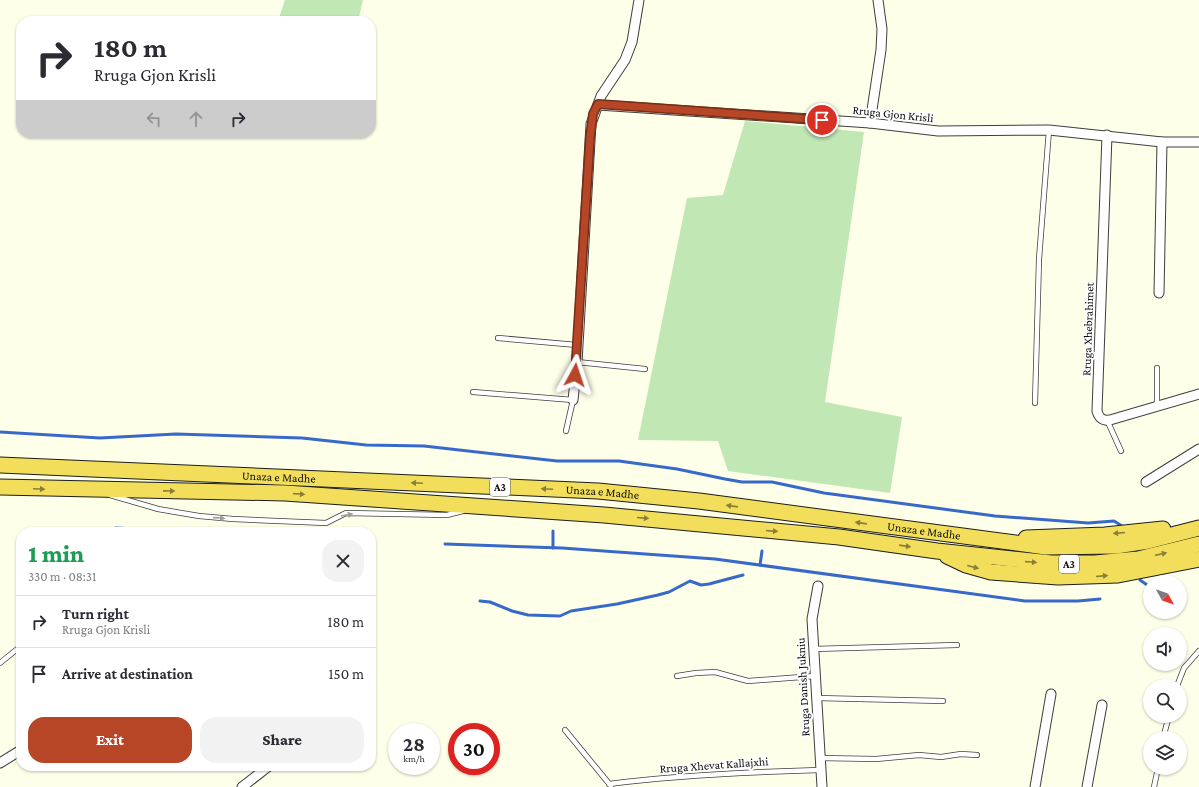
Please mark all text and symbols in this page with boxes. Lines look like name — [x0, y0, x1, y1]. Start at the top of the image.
icon: right — [28, 32, 80, 84]
text: 180 m — [94, 32, 167, 63]
text: Rruga Gjon Krisli — [94, 65, 216, 85]
pin — [805, 103, 839, 137]
street label: Rruga Gjon Krisli — [852, 103, 934, 125]
icon: left — [143, 108, 165, 130]
icon: ahead — [185, 108, 207, 130]
icon: right — [227, 108, 249, 130]
icon: arrive — [811, 109, 833, 131]
street label: Rruga Xhebrahimet — [1079, 281, 1097, 376]
position arrow — [554, 354, 596, 396]
street label: Unaza e Madhe — [242, 469, 316, 486]
road number: A3 — [490, 478, 510, 496]
one-way arrow — [410, 480, 423, 486]
street label: Unaza e Madhe — [565, 483, 640, 502]
one-way arrow — [33, 485, 45, 492]
one-way arrow — [540, 486, 553, 492]
one-way arrow — [163, 488, 176, 494]
one-way arrow — [293, 491, 305, 498]
one-way arrow — [726, 503, 738, 509]
one-way arrow — [340, 511, 353, 517]
one-way arrow — [213, 514, 225, 521]
one-way arrow — [637, 515, 649, 522]
street label: Unaza e Madhe — [886, 519, 961, 543]
one-way arrow — [855, 520, 867, 526]
one-way arrow — [766, 527, 778, 534]
one-way arrow — [1113, 530, 1125, 537]
text: 1 min — [28, 540, 84, 567]
button: close — [322, 540, 364, 582]
one-way arrow — [899, 543, 911, 549]
one-way arrow — [1155, 551, 1167, 557]
road number: A3 — [1059, 555, 1079, 573]
one-way arrow — [1025, 559, 1038, 565]
one-way arrow — [967, 564, 979, 570]
text: 330 m · 08:31 — [28, 569, 96, 584]
one-way arrow — [1096, 573, 1108, 579]
north arrow — [1143, 575, 1187, 619]
map controls — [1143, 575, 1187, 775]
text: Turn right — [62, 606, 129, 622]
icon: right — [28, 611, 50, 633]
text: 180 m — [328, 614, 364, 630]
text: Rruga Gjon Krisli — [62, 622, 150, 637]
button: sound — [1143, 627, 1187, 671]
street label: Rruga Danish Jukniu — [793, 637, 813, 737]
icon: arrive — [28, 663, 50, 685]
text: Arrive at destination — [62, 666, 193, 682]
text: 150 m — [329, 666, 364, 682]
button: search — [1143, 679, 1187, 723]
button: Exit — [28, 717, 192, 763]
button: Share — [200, 717, 364, 763]
speed limit sign: 30 — [448, 723, 500, 775]
button: layers — [1143, 731, 1187, 775]
text: 28 — [403, 733, 425, 755]
text: km/h — [403, 753, 425, 764]
street label: Rruga Xhevat Kallajxhi — [659, 754, 769, 776]

